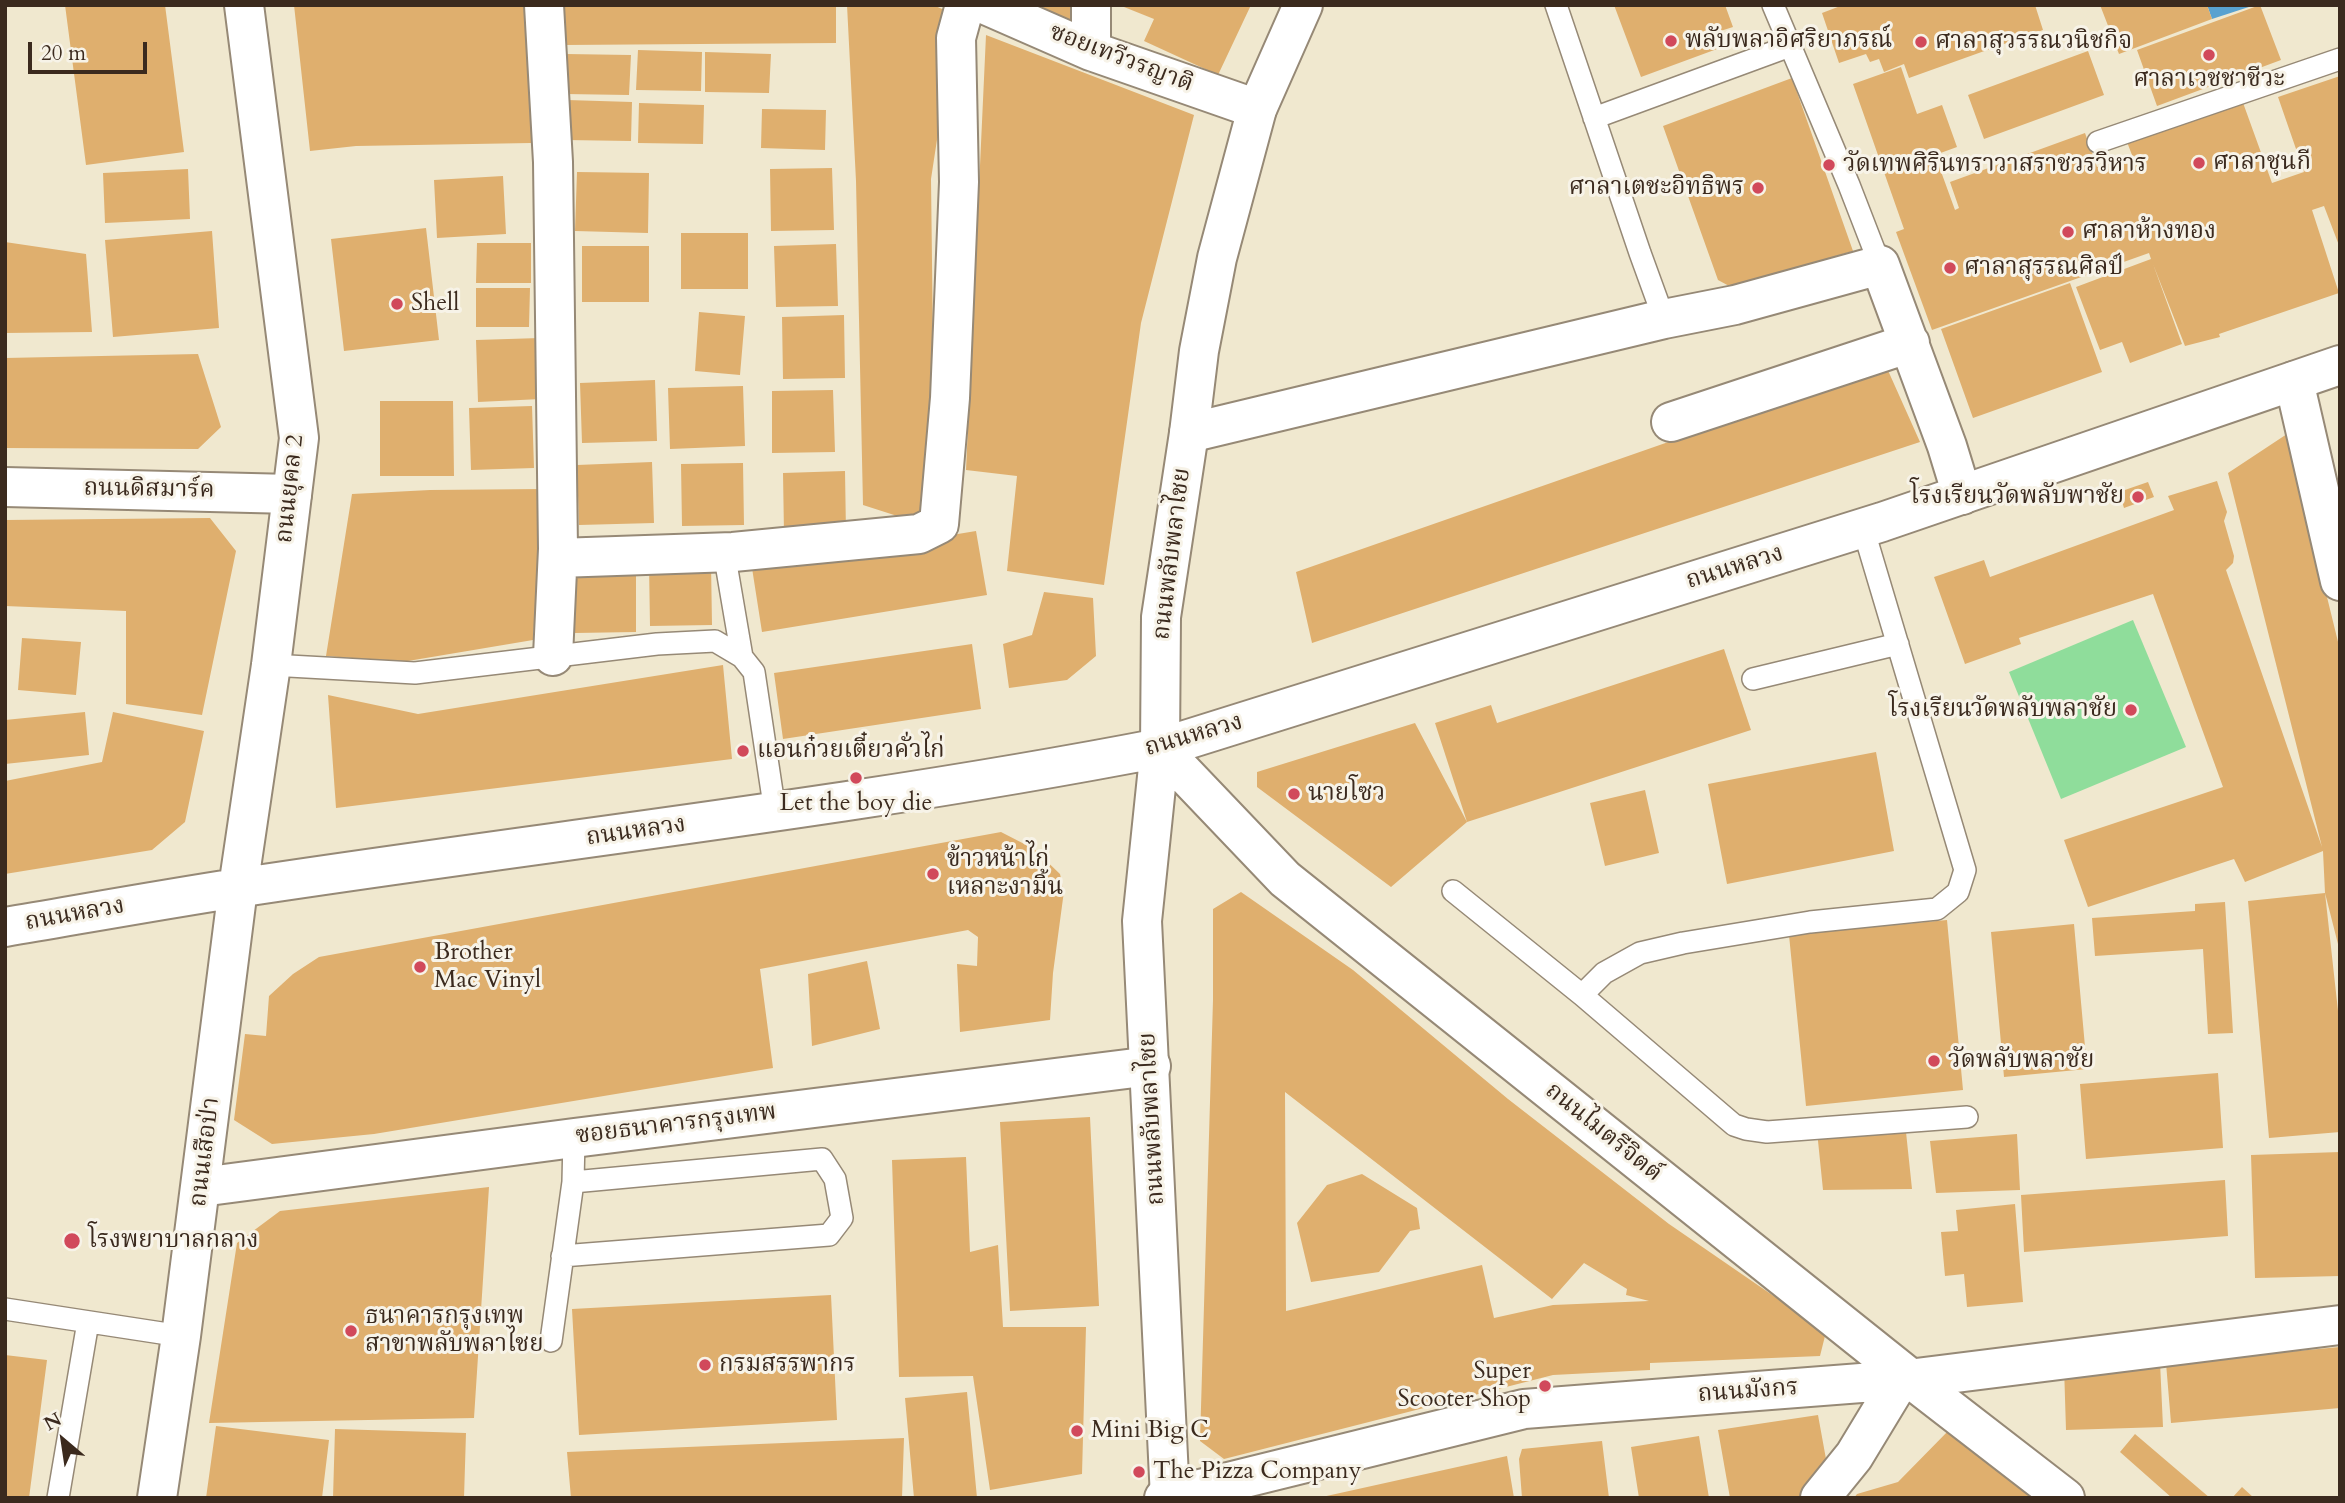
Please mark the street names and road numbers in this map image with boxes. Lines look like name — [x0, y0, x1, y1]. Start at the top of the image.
street label: ซอยเทวีวรญาติ — [1045, 18, 1197, 100]
street label: ถนนยุคล 2 — [271, 433, 311, 545]
street label: ถนนพลับพลาไชย — [1148, 466, 1198, 642]
street label: ถนนดิสมาร์ค — [83, 474, 215, 506]
street label: ถนนหลวง — [1683, 540, 1787, 596]
street label: ถนนหลวง — [1142, 708, 1246, 764]
street label: ถนนหลวง — [584, 811, 688, 853]
street label: ถนนหลวง — [23, 892, 127, 938]
street label: ถนนพลับพลาไชย — [1134, 1032, 1172, 1206]
street label: ถนนไมตรีจิตต์ — [1539, 1077, 1667, 1189]
street label: ถนนเสือป่า — [185, 1096, 227, 1208]
street label: ซอยธนาคารกรุงเทพ — [574, 1098, 778, 1152]
street label: ถนนมังกร — [1697, 1374, 1799, 1410]

